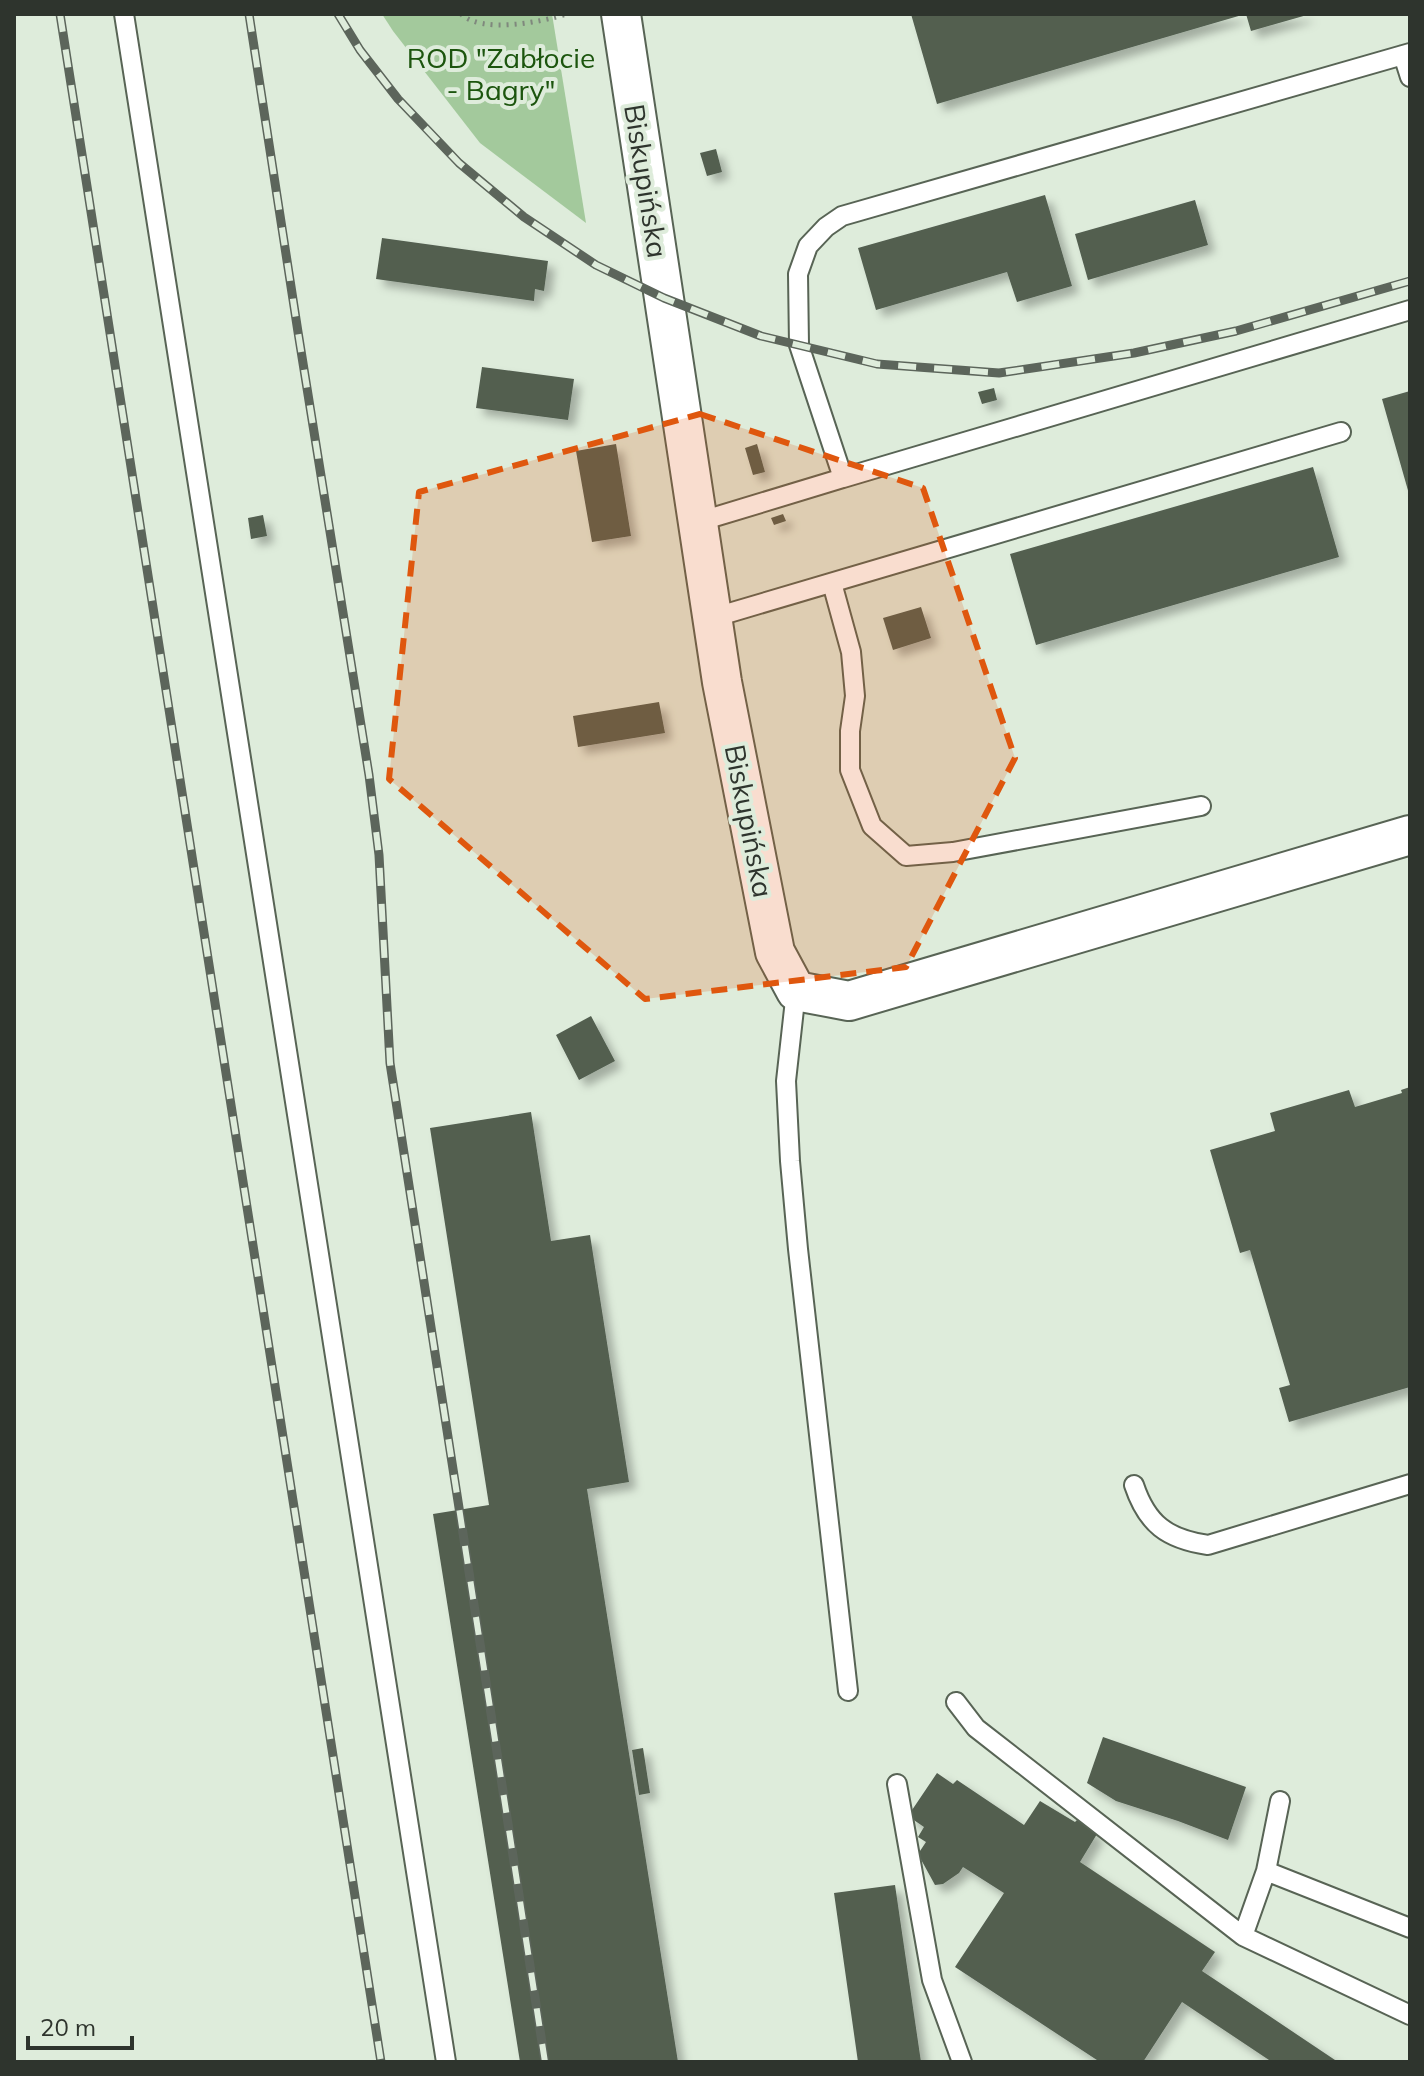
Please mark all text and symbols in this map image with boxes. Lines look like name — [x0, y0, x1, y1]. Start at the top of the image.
park label: ROD "Zabłocie - Bagry" — [407, 40, 595, 107]
street label: Biskupińska — [617, 102, 676, 260]
street label: Biskupińska — [718, 741, 781, 900]
scale bar — [28, 2000, 132, 2050]
text: 20 m — [40, 2012, 96, 2042]

